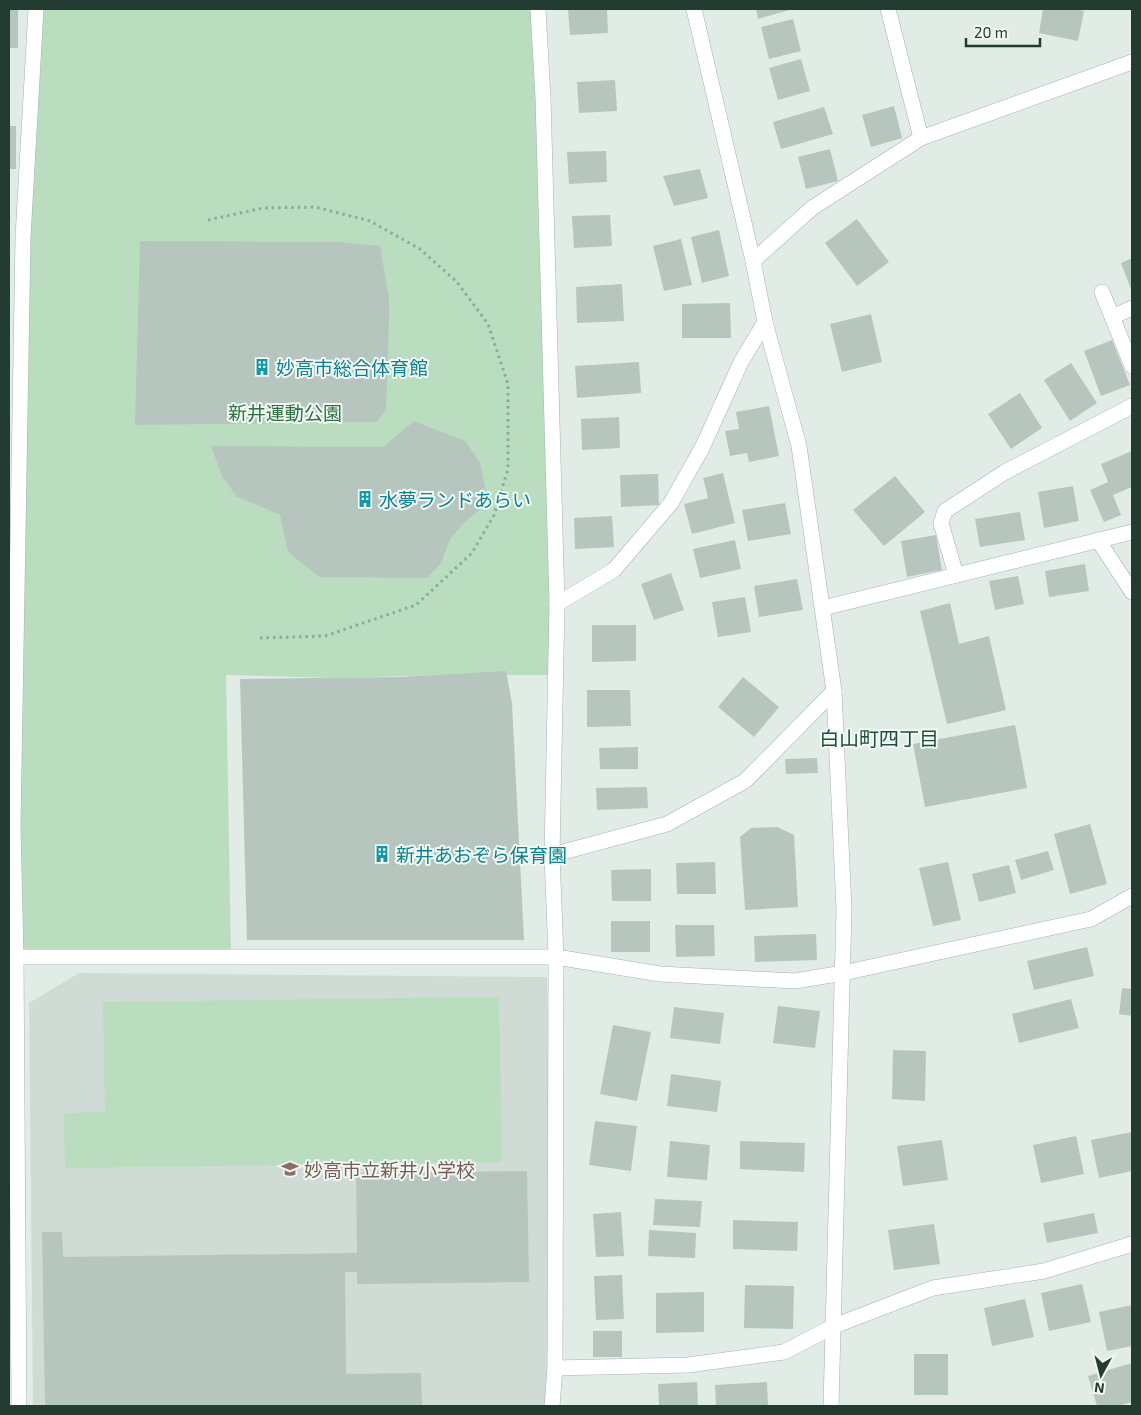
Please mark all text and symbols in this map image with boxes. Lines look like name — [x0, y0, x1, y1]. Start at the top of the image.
scale bar — [966, 15, 1040, 47]
text: 20 m — [974, 23, 1008, 41]
place label: 妙高市総合体育館 — [276, 356, 428, 379]
building icon: 妙高市総合体育館 — [252, 357, 272, 377]
park label: 新井運動公園 — [228, 401, 342, 424]
place label: 水夢ランドあらい — [379, 488, 531, 511]
building icon: 水夢ランドあらい — [355, 489, 375, 509]
district label: 白山町四丁目 — [819, 726, 939, 750]
place label: 新井あおぞら保育園 — [396, 843, 567, 866]
building icon: 新井あおぞら保育園 — [372, 844, 392, 864]
place label: 妙高市立新井小学校 — [304, 1158, 475, 1181]
school or university icon: 妙高市立新井小学校 — [280, 1159, 300, 1179]
north arrow — [1076, 1350, 1126, 1400]
text: N — [1093, 1379, 1105, 1397]

